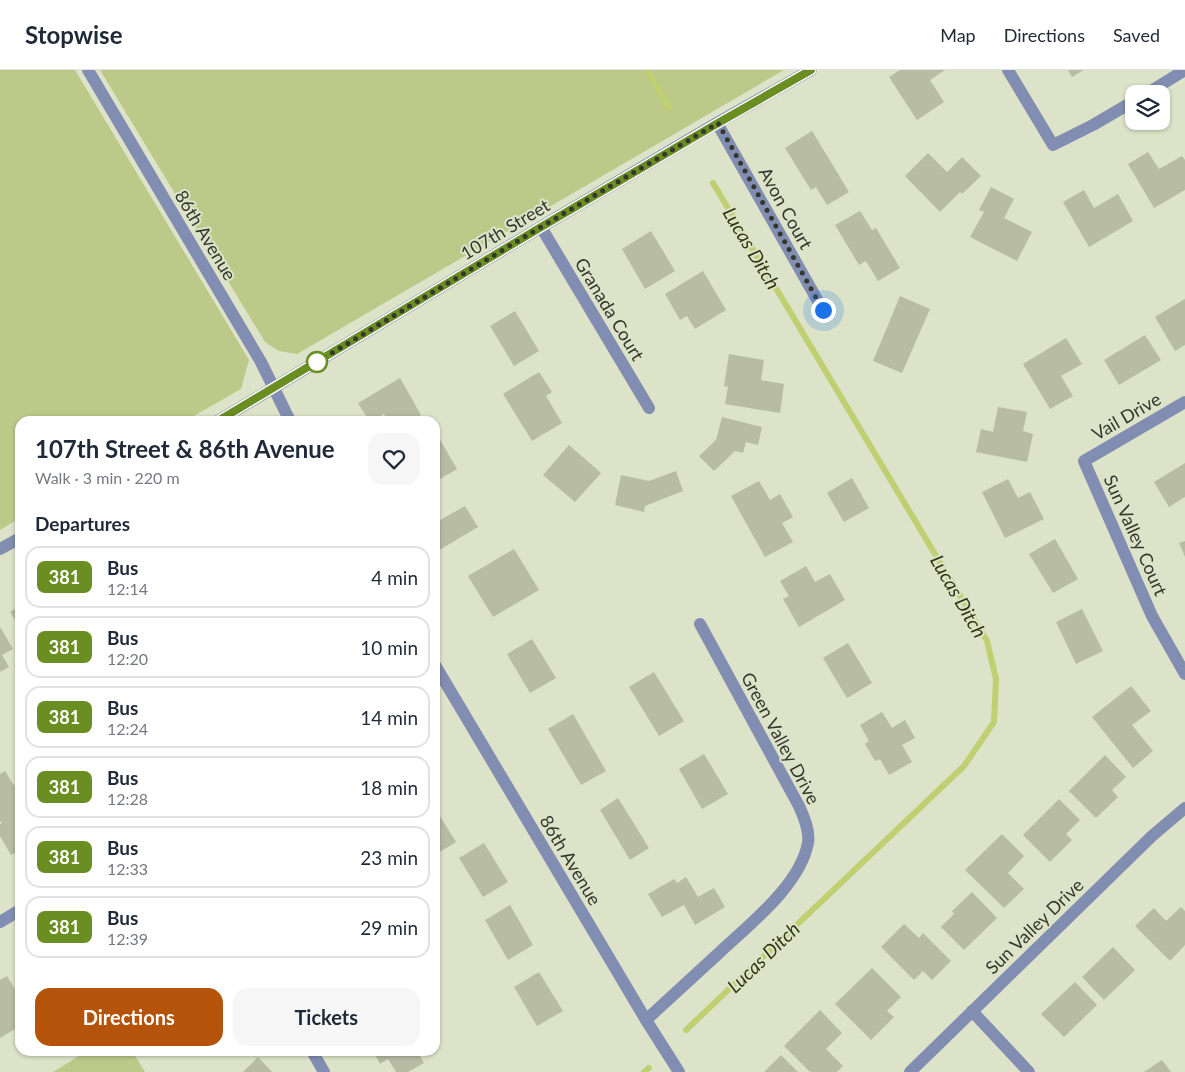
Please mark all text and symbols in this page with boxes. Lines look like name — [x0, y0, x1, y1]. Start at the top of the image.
text: Stopwise — [25, 20, 122, 49]
text: Map — [940, 24, 976, 46]
text: Directions — [1004, 24, 1085, 46]
text: Saved — [1113, 24, 1160, 46]
map controls — [1125, 85, 1170, 130]
button: layers — [1125, 85, 1170, 130]
street label: Avon Court — [754, 163, 818, 253]
street label: 86th Avenue — [171, 186, 241, 284]
street label: 107th Street — [457, 194, 554, 264]
water label: Lucas Ditch — [719, 203, 785, 293]
street label: Granada Court — [571, 254, 650, 365]
your location — [811, 298, 836, 323]
unlabelled marker — [306, 351, 328, 373]
street label: Vail Drive — [1088, 387, 1164, 445]
button: heart — [368, 433, 420, 485]
text: 107th Street & 86th Avenue — [35, 434, 335, 463]
text: Walk · 3 min · 220 m — [35, 468, 180, 487]
street label: Sun Valley Court — [1100, 471, 1173, 599]
text: Departures — [35, 512, 130, 535]
water label: Lucas Ditch — [926, 551, 992, 641]
text: Bus — [107, 556, 138, 579]
text: 381 — [49, 566, 80, 588]
text: 4 min — [371, 566, 418, 589]
text: 12:14 — [107, 579, 148, 598]
text: Bus — [107, 626, 138, 649]
text: 381 — [49, 636, 80, 658]
text: 10 min — [360, 636, 418, 659]
text: 12:20 — [107, 649, 148, 668]
street label: Green Valley Drive — [737, 668, 825, 808]
text: Bus — [107, 696, 138, 719]
text: 381 — [49, 706, 80, 728]
text: 14 min — [360, 706, 418, 729]
text: 12:24 — [107, 719, 148, 738]
text: Bus — [107, 766, 138, 789]
text: 381 — [49, 776, 80, 798]
text: 18 min — [360, 776, 418, 799]
text: 12:28 — [107, 789, 148, 808]
street label: 86th Avenue — [536, 811, 606, 909]
text: Bus — [107, 836, 138, 859]
text: 381 — [49, 846, 80, 868]
text: 23 min — [360, 846, 418, 869]
text: 12:33 — [107, 859, 148, 878]
street label: Sun Valley Drive — [980, 874, 1088, 978]
text: Bus — [107, 906, 138, 929]
text: 381 — [49, 916, 80, 938]
text: 29 min — [360, 916, 418, 939]
water label: Lucas Ditch — [722, 917, 804, 997]
text: 12:39 — [107, 929, 148, 948]
button: Directions — [35, 988, 223, 1046]
button: Tickets — [233, 988, 420, 1046]

